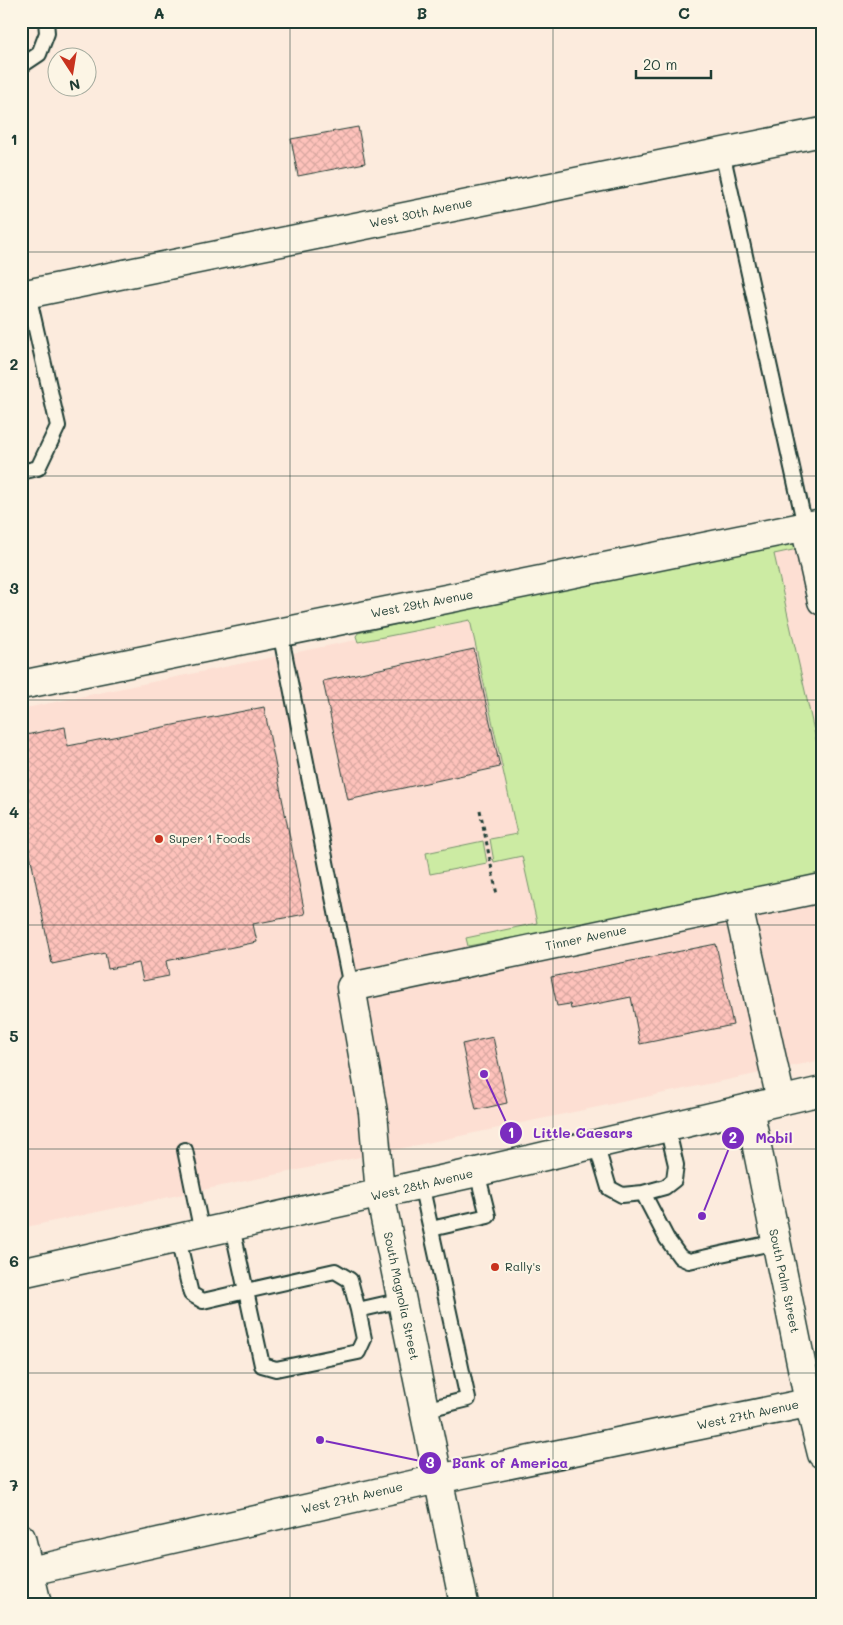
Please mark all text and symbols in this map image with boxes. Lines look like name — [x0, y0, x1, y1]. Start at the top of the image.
text: A — [153, 2, 165, 23]
text: B — [417, 2, 427, 23]
text: C — [678, 2, 690, 23]
north arrow — [48, 48, 98, 98]
scale bar — [636, 48, 710, 80]
text: 20 m — [643, 54, 677, 74]
text: N — [68, 75, 82, 96]
text: 1 — [10, 128, 18, 149]
street label: West 30th Avenue — [368, 193, 474, 231]
text: 2 — [10, 353, 19, 374]
text: 3 — [9, 577, 19, 598]
street label: West 29th Avenue — [369, 585, 474, 621]
text: 4 — [9, 801, 19, 822]
place label: Super 1 Foods — [169, 830, 251, 846]
marker: Super 1 Foods — [153, 833, 165, 845]
street label: Tinner Avenue — [544, 921, 628, 953]
text: 5 — [9, 1025, 19, 1046]
callout: Little Caesars — [498, 1118, 643, 1147]
text: 1 — [508, 1122, 514, 1142]
text: Little Caesars — [533, 1123, 633, 1142]
callout: Mobil — [721, 1123, 803, 1152]
text: 2 — [729, 1127, 737, 1147]
text: Mobil — [755, 1128, 793, 1147]
street label: West 28th Avenue — [369, 1165, 474, 1204]
street label: South Palm Street — [766, 1227, 804, 1334]
street label: South Magnolia Street — [381, 1230, 423, 1361]
text: 6 — [9, 1250, 19, 1271]
place label: Rally's — [505, 1258, 541, 1274]
marker: Rally's — [489, 1261, 501, 1273]
street label: West 27th Avenue — [695, 1395, 800, 1433]
callout: Bank of America — [417, 1448, 578, 1477]
text: 3 — [425, 1452, 435, 1472]
text: Bank of America — [452, 1453, 569, 1472]
text: 7 — [10, 1474, 19, 1495]
street label: West 27th Avenue — [299, 1478, 404, 1516]

